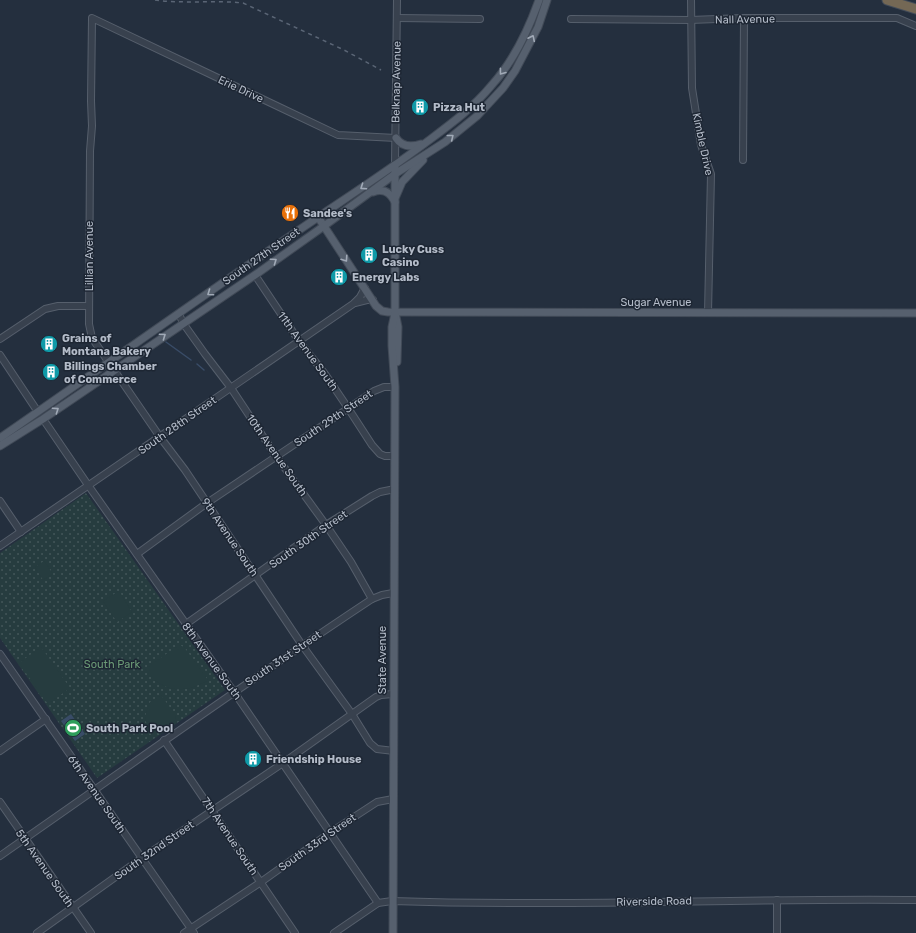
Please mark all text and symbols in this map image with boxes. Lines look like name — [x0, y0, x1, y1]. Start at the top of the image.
street label: Nall Avenue — [715, 12, 775, 27]
one-way arrow — [527, 35, 535, 43]
street label: Belknap Avenue — [389, 41, 404, 123]
one-way arrow — [500, 68, 507, 75]
street label: Erie Drive — [216, 73, 266, 106]
building icon: Pizza Hut — [410, 97, 430, 117]
place label: Pizza Hut — [433, 101, 485, 114]
street label: Kimble Drive — [690, 112, 715, 177]
one-way arrow — [446, 135, 453, 142]
one-way arrow — [360, 182, 367, 189]
restaurant icon: Sandee's — [280, 203, 300, 223]
place label: Sandee's — [303, 207, 352, 220]
street label: Lillian Avenue — [83, 221, 96, 291]
street label: South 27th Street — [220, 225, 303, 288]
place label: Lucky Cuss Casino — [382, 243, 444, 269]
building icon: Lucky Cuss Casino — [359, 245, 379, 265]
one-way arrow — [340, 255, 348, 262]
one-way arrow — [269, 259, 276, 266]
building icon: Energy Labs — [329, 267, 349, 287]
place label: Energy Labs — [352, 271, 419, 284]
one-way arrow — [207, 288, 214, 295]
street label: Sugar Avenue — [621, 296, 691, 309]
street label: 11th Avenue South — [274, 309, 341, 393]
place label: Grains of Montana Bakery — [62, 332, 151, 358]
building icon: Grains of Montana Bakery — [39, 334, 59, 354]
one-way arrow — [159, 334, 166, 341]
place label: Billings Chamber of Commerce — [64, 360, 157, 386]
building icon: Billings Chamber of Commerce — [41, 362, 61, 382]
street label: South 29th Street — [292, 387, 376, 450]
street label: South 28th Street — [136, 393, 219, 457]
one-way arrow — [52, 408, 59, 415]
street label: 10th Avenue South — [243, 412, 310, 499]
street label: 9th Avenue South — [198, 496, 261, 579]
street label: South 30th Street — [267, 507, 350, 571]
street label: 8th Avenue South — [179, 620, 244, 702]
street label: State Avenue — [376, 626, 389, 694]
street label: South 31st Street — [243, 628, 324, 689]
park label: South Park — [84, 658, 140, 671]
sports icon: South Park Pool — [63, 718, 83, 738]
place label: South Park Pool — [86, 722, 173, 735]
building icon: Friendship House — [243, 749, 263, 769]
street label: 6th Avenue South — [65, 753, 128, 836]
place label: Friendship House — [266, 753, 362, 766]
street label: 7th Avenue South — [199, 795, 260, 878]
street label: South 33rd Street — [276, 810, 359, 874]
street label: South 32nd Street — [112, 818, 197, 883]
street label: 5th Avenue South — [13, 827, 76, 910]
street label: Riverside Road — [616, 894, 692, 909]

